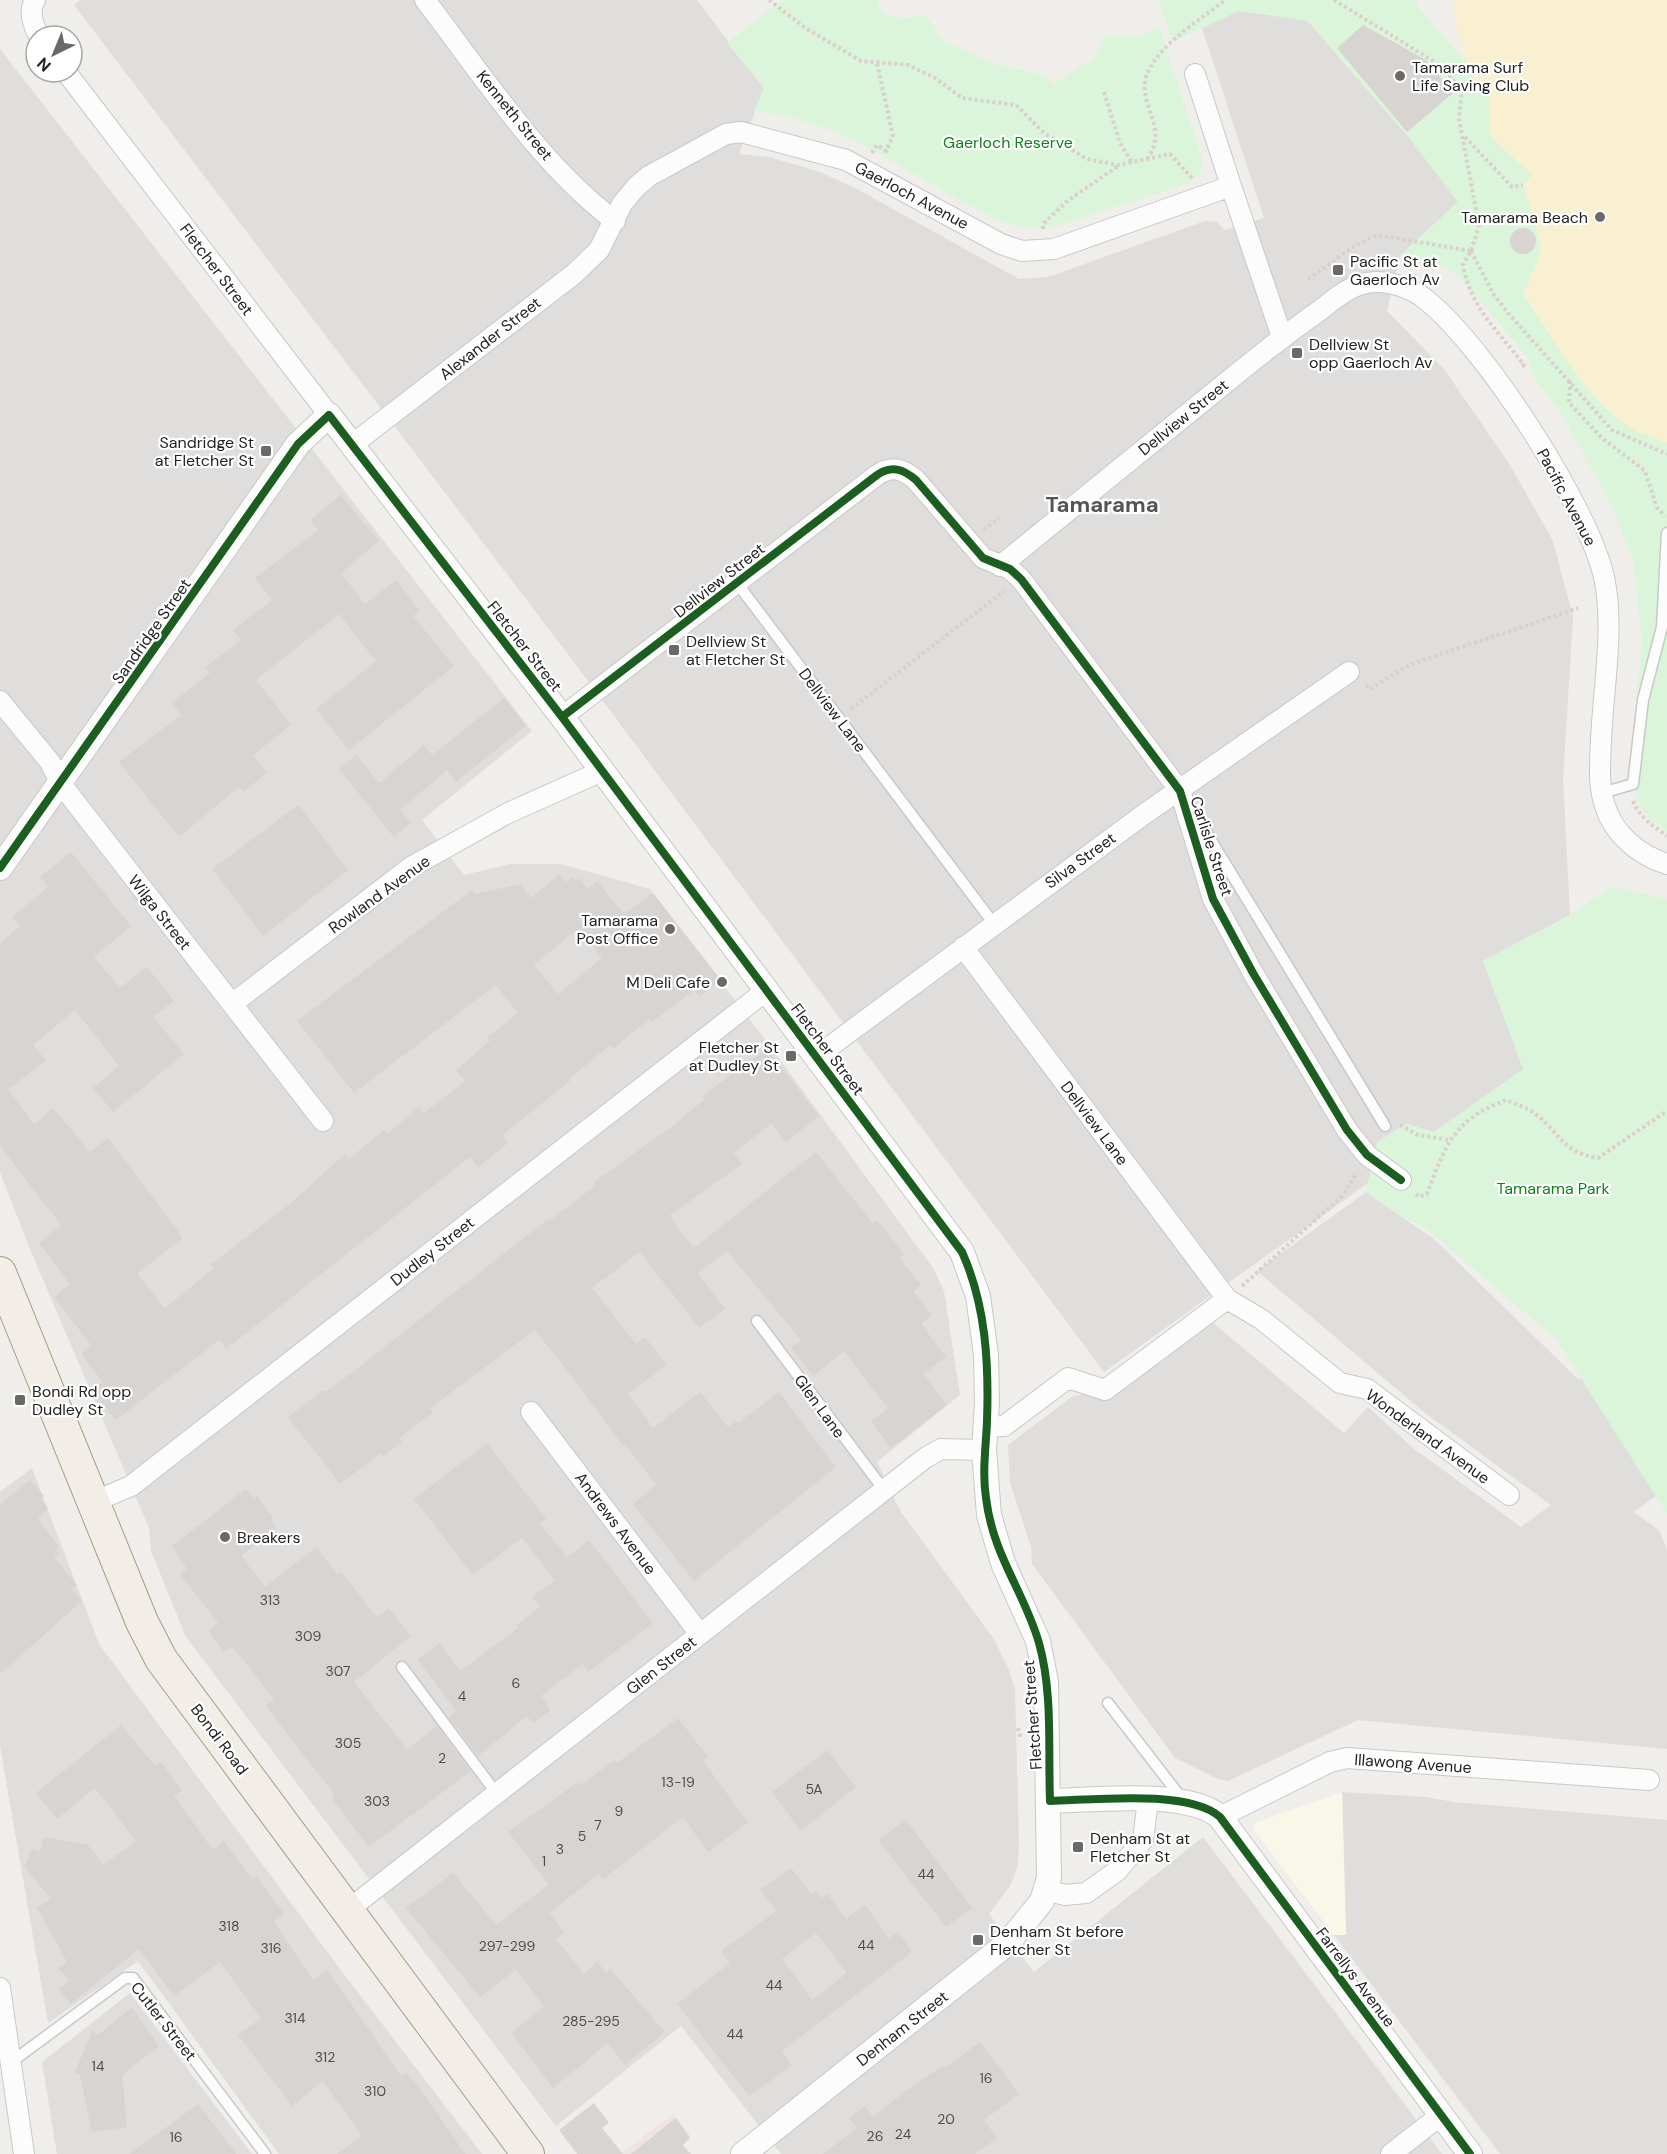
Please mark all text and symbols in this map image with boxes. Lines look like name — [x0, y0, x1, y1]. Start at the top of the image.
north arrow — [24, 24, 84, 84]
text: N — [33, 53, 56, 76]
place label: Tamarama Surf Life Saving Club — [1412, 57, 1529, 96]
street label: Kenneth Street — [472, 66, 557, 165]
marker: Tamarama Surf Life Saving Club — [1393, 69, 1407, 83]
park label: Gaerloch Reserve — [943, 132, 1073, 153]
street label: Gaerloch Avenue — [851, 157, 972, 234]
place label: Tamarama Beach — [1461, 207, 1588, 228]
marker: Tamarama Beach — [1593, 210, 1607, 224]
street label: Fletcher Street — [175, 219, 258, 320]
place label: Pacific St at Gaerloch Av — [1350, 251, 1440, 290]
marker: Pacific St at Gaerloch Av — [1331, 263, 1345, 277]
street label: Alexander Street — [435, 292, 545, 385]
place label: Dellview St opp Gaerloch Av — [1309, 334, 1433, 373]
marker: Dellview St opp Gaerloch Av — [1290, 346, 1304, 360]
street label: Dellview Street — [1134, 375, 1233, 460]
place label: Sandridge St at Fletcher St — [155, 432, 254, 471]
marker: Sandridge St at Fletcher St — [259, 444, 273, 458]
street label: Pacific Avenue — [1532, 445, 1601, 550]
district label: Tamarama — [1045, 490, 1159, 519]
street label: Dellview Street — [669, 538, 769, 623]
street label: Sandridge Street — [107, 574, 196, 688]
street label: Fletcher Street — [482, 597, 567, 696]
place label: Dellview St at Fletcher St — [686, 631, 785, 670]
marker: Dellview St at Fletcher St — [667, 643, 681, 657]
street label: Dellview Lane — [794, 664, 871, 757]
street label: Carlisle Street — [1186, 794, 1238, 899]
street label: Silva Street — [1041, 828, 1120, 893]
street label: Rowland Avenue — [324, 850, 434, 938]
street label: Wilga Street — [124, 870, 196, 954]
place label: Tamarama Post Office — [576, 910, 658, 949]
marker: Tamarama Post Office — [663, 922, 677, 936]
place label: M Deli Cafe — [626, 972, 710, 993]
marker: M Deli Cafe — [715, 975, 729, 989]
street label: Fletcher Street — [786, 999, 869, 1100]
place label: Fletcher St at Dudley St — [689, 1037, 779, 1076]
marker: Fletcher St at Dudley St — [784, 1049, 798, 1063]
street label: Dellview Lane — [1056, 1077, 1133, 1170]
park label: Tamarama Park — [1497, 1178, 1609, 1199]
street label: Dudley Street — [386, 1212, 479, 1291]
street label: Glen Lane — [789, 1370, 850, 1442]
place label: Bondi Rd opp Dudley St — [32, 1381, 131, 1420]
street label: Wonderland Avenue — [1361, 1384, 1494, 1489]
marker: Bondi Rd opp Dudley St — [13, 1393, 27, 1407]
street label: Andrews Avenue — [570, 1468, 661, 1579]
place label: Breakers — [237, 1527, 301, 1548]
marker: Breakers — [218, 1530, 232, 1544]
house number: 313 — [260, 1591, 280, 1609]
house number: 309 — [295, 1627, 322, 1645]
street label: Glen Street — [622, 1631, 701, 1699]
street label: Fletcher Street — [1018, 1659, 1047, 1771]
house number: 307 — [325, 1662, 351, 1680]
house number: 6 — [512, 1674, 520, 1692]
house number: 4 — [458, 1687, 467, 1705]
street label: Bondi Road — [186, 1700, 253, 1779]
house number: 305 — [335, 1734, 361, 1752]
house number: 2 — [438, 1749, 446, 1767]
street label: Illawong Avenue — [1354, 1749, 1472, 1778]
house number: 13-19 — [661, 1773, 695, 1791]
house number: 5A — [805, 1780, 823, 1798]
house number: 303 — [364, 1792, 390, 1810]
house number: 9 — [615, 1802, 624, 1820]
house number: 7 — [594, 1816, 602, 1834]
house number: 5 — [578, 1827, 586, 1845]
place label: Denham St at Fletcher St — [1090, 1828, 1190, 1867]
house number: 3 — [556, 1840, 564, 1858]
marker: Denham St at Fletcher St — [1071, 1840, 1085, 1854]
house number: 1 — [542, 1852, 546, 1870]
house number: 44 — [918, 1865, 935, 1883]
house number: 318 — [219, 1917, 239, 1935]
place label: Denham St before Fletcher St — [990, 1921, 1124, 1960]
street label: Farrellys Avenue — [1311, 1923, 1400, 2031]
marker: Denham St before Fletcher St — [971, 1933, 985, 1947]
house number: 44 — [858, 1936, 875, 1954]
house number: 297-299 — [479, 1937, 535, 1955]
house number: 316 — [260, 1939, 282, 1957]
house number: 44 — [766, 1976, 783, 1994]
street label: Cutler Street — [126, 1977, 201, 2065]
street label: Denham Street — [852, 1986, 953, 2071]
house number: 314 — [285, 2009, 306, 2027]
house number: 285-295 — [562, 2012, 620, 2030]
house number: 44 — [727, 2025, 744, 2043]
house number: 312 — [315, 2048, 335, 2066]
house number: 14 — [92, 2057, 105, 2075]
house number: 16 — [979, 2069, 993, 2087]
house number: 310 — [364, 2082, 386, 2100]
house number: 20 — [937, 2110, 955, 2128]
house number: 24 — [895, 2125, 912, 2143]
house number: 26 — [867, 2127, 883, 2145]
house number: 16 — [169, 2128, 183, 2146]

